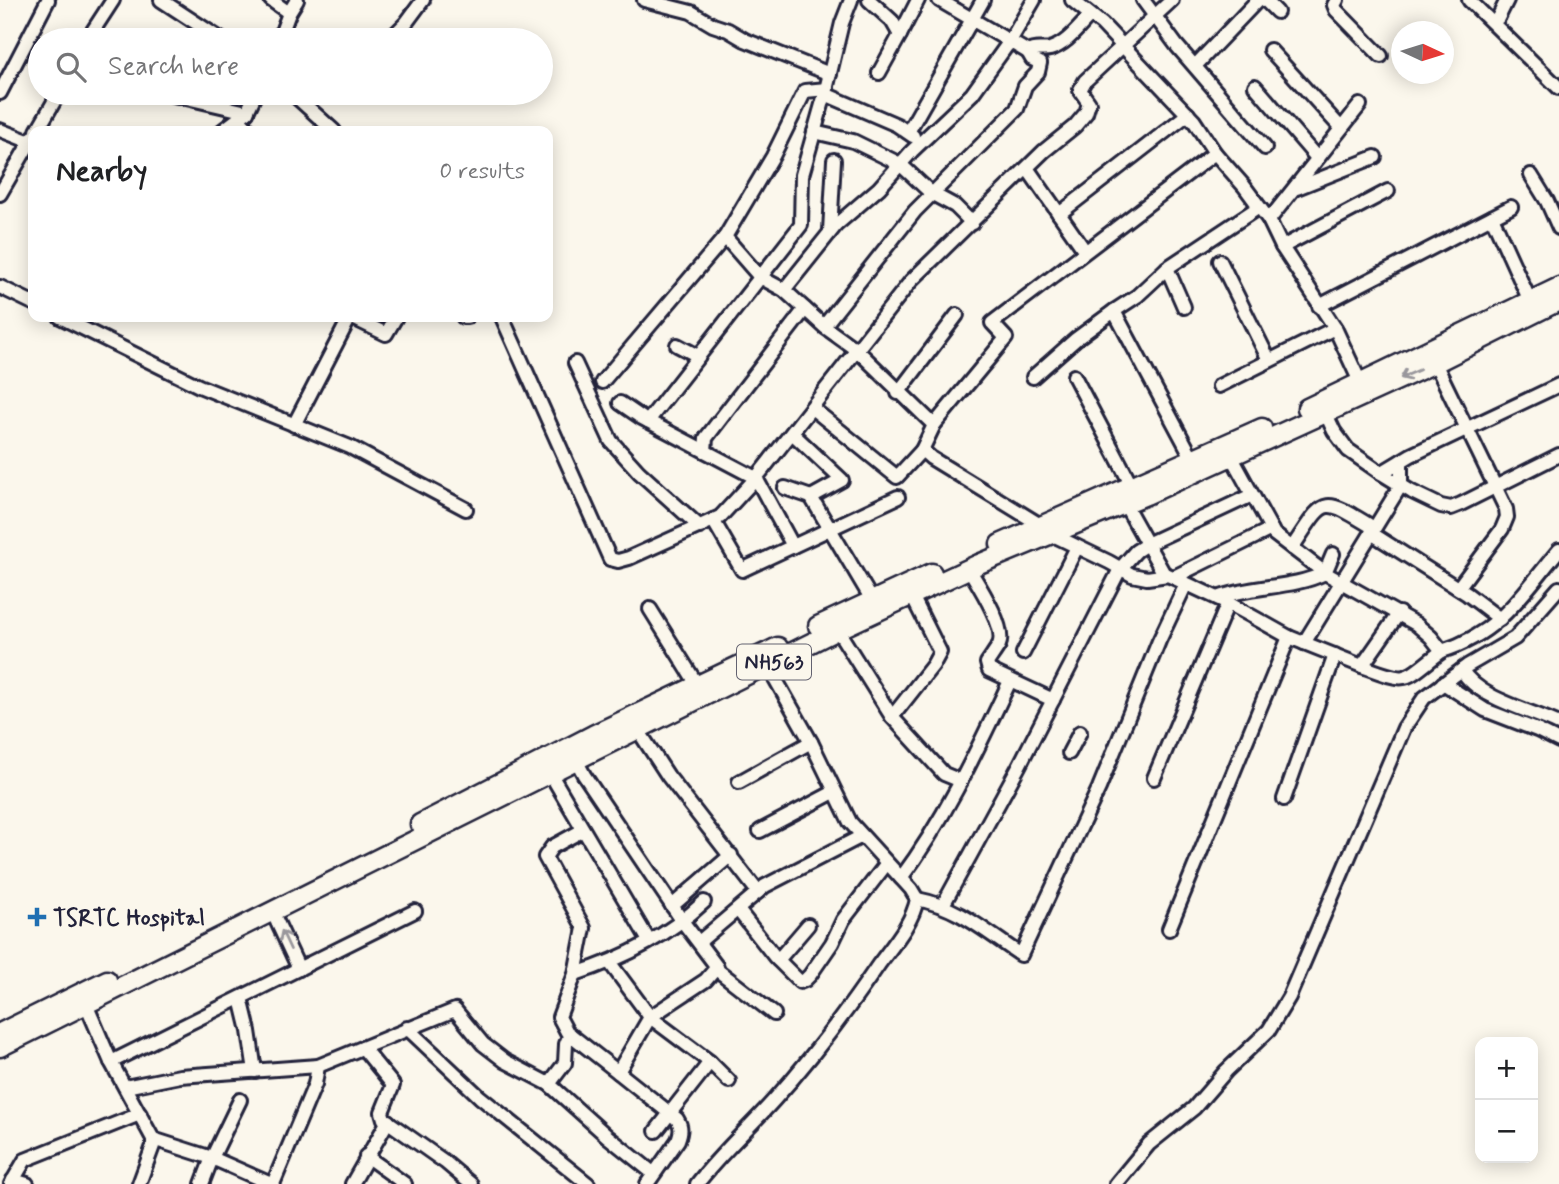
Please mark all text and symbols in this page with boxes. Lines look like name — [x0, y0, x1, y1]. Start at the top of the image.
north arrow — [1391, 21, 1454, 84]
search box — [28, 28, 553, 105]
icon: search — [52, 48, 90, 86]
text: Search here — [108, 50, 239, 84]
text: Nearby — [56, 152, 147, 191]
text: 0 results — [439, 157, 525, 187]
one-way arrow — [1400, 368, 1421, 381]
road number: NH563 — [737, 644, 811, 680]
place label: TSRTC Hospital — [53, 904, 205, 934]
marker: TSRTC Hospital — [27, 907, 47, 927]
one-way arrow — [279, 930, 292, 951]
map controls — [1475, 1037, 1538, 1163]
button: + — [1475, 1037, 1538, 1100]
button: − — [1475, 1100, 1538, 1163]

